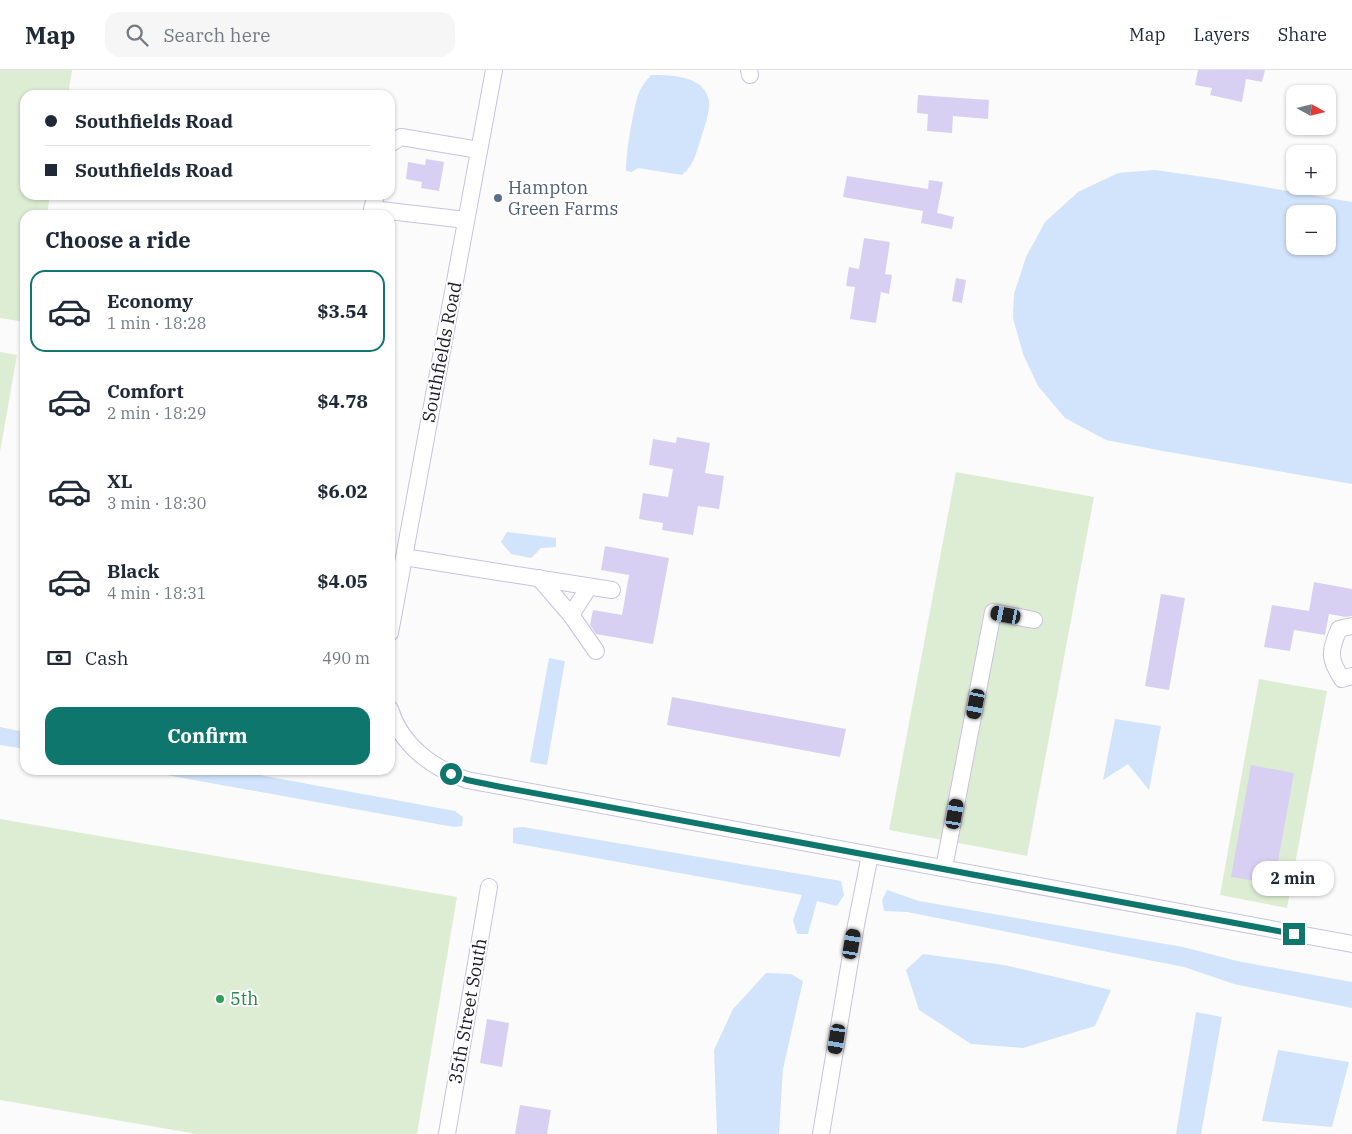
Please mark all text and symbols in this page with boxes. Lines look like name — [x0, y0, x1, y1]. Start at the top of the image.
search box — [105, 12, 455, 57]
text: Map — [25, 19, 75, 51]
icon: search — [123, 21, 151, 49]
text: Search here — [163, 23, 270, 47]
text: Map — [1129, 23, 1166, 46]
text: Layers — [1194, 23, 1250, 46]
text: Share — [1278, 23, 1327, 46]
north arrow — [1286, 85, 1336, 135]
map controls — [1286, 85, 1336, 255]
text: Southfields Road — [75, 109, 233, 133]
button: + — [1286, 145, 1336, 195]
text: Southfields Road — [75, 158, 233, 182]
place label: Hampton Green Farms — [508, 176, 618, 220]
marker: Hampton Green Farms — [492, 192, 504, 204]
button: − — [1286, 205, 1336, 255]
text: Choose a ride — [45, 225, 191, 254]
street label: Southfields Road — [417, 280, 466, 424]
icon: car — [47, 289, 92, 334]
text: Economy — [107, 289, 193, 313]
text: $3.54 — [317, 299, 368, 323]
text: 1 min · 18:28 — [107, 313, 206, 333]
icon: car — [47, 379, 92, 424]
text: Comfort — [107, 379, 184, 403]
text: $4.78 — [317, 389, 368, 413]
text: 2 min · 18:29 — [107, 403, 206, 423]
icon: car — [47, 469, 92, 514]
text: XL — [107, 469, 133, 493]
text: $6.02 — [317, 479, 368, 503]
text: 3 min · 18:30 — [107, 493, 206, 513]
icon: car — [47, 559, 92, 604]
text: Black — [107, 559, 159, 583]
text: $4.05 — [317, 569, 368, 593]
text: 4 min · 18:31 — [107, 583, 206, 603]
car — [989, 605, 1022, 625]
icon: cash — [45, 644, 73, 672]
text: Cash — [85, 646, 129, 670]
text: 490 m — [322, 648, 370, 668]
car — [965, 688, 986, 720]
button: Confirm — [45, 707, 370, 765]
route start — [440, 763, 462, 785]
car — [945, 798, 964, 830]
callout: 2 min — [1253, 862, 1335, 896]
text: 2 min — [1271, 868, 1315, 888]
route end — [1283, 923, 1305, 945]
car — [842, 928, 861, 960]
street label: 35th Street South — [443, 936, 492, 1086]
place label: 5th — [230, 987, 258, 1010]
marker: 5th — [214, 993, 226, 1005]
car — [827, 1023, 846, 1055]

